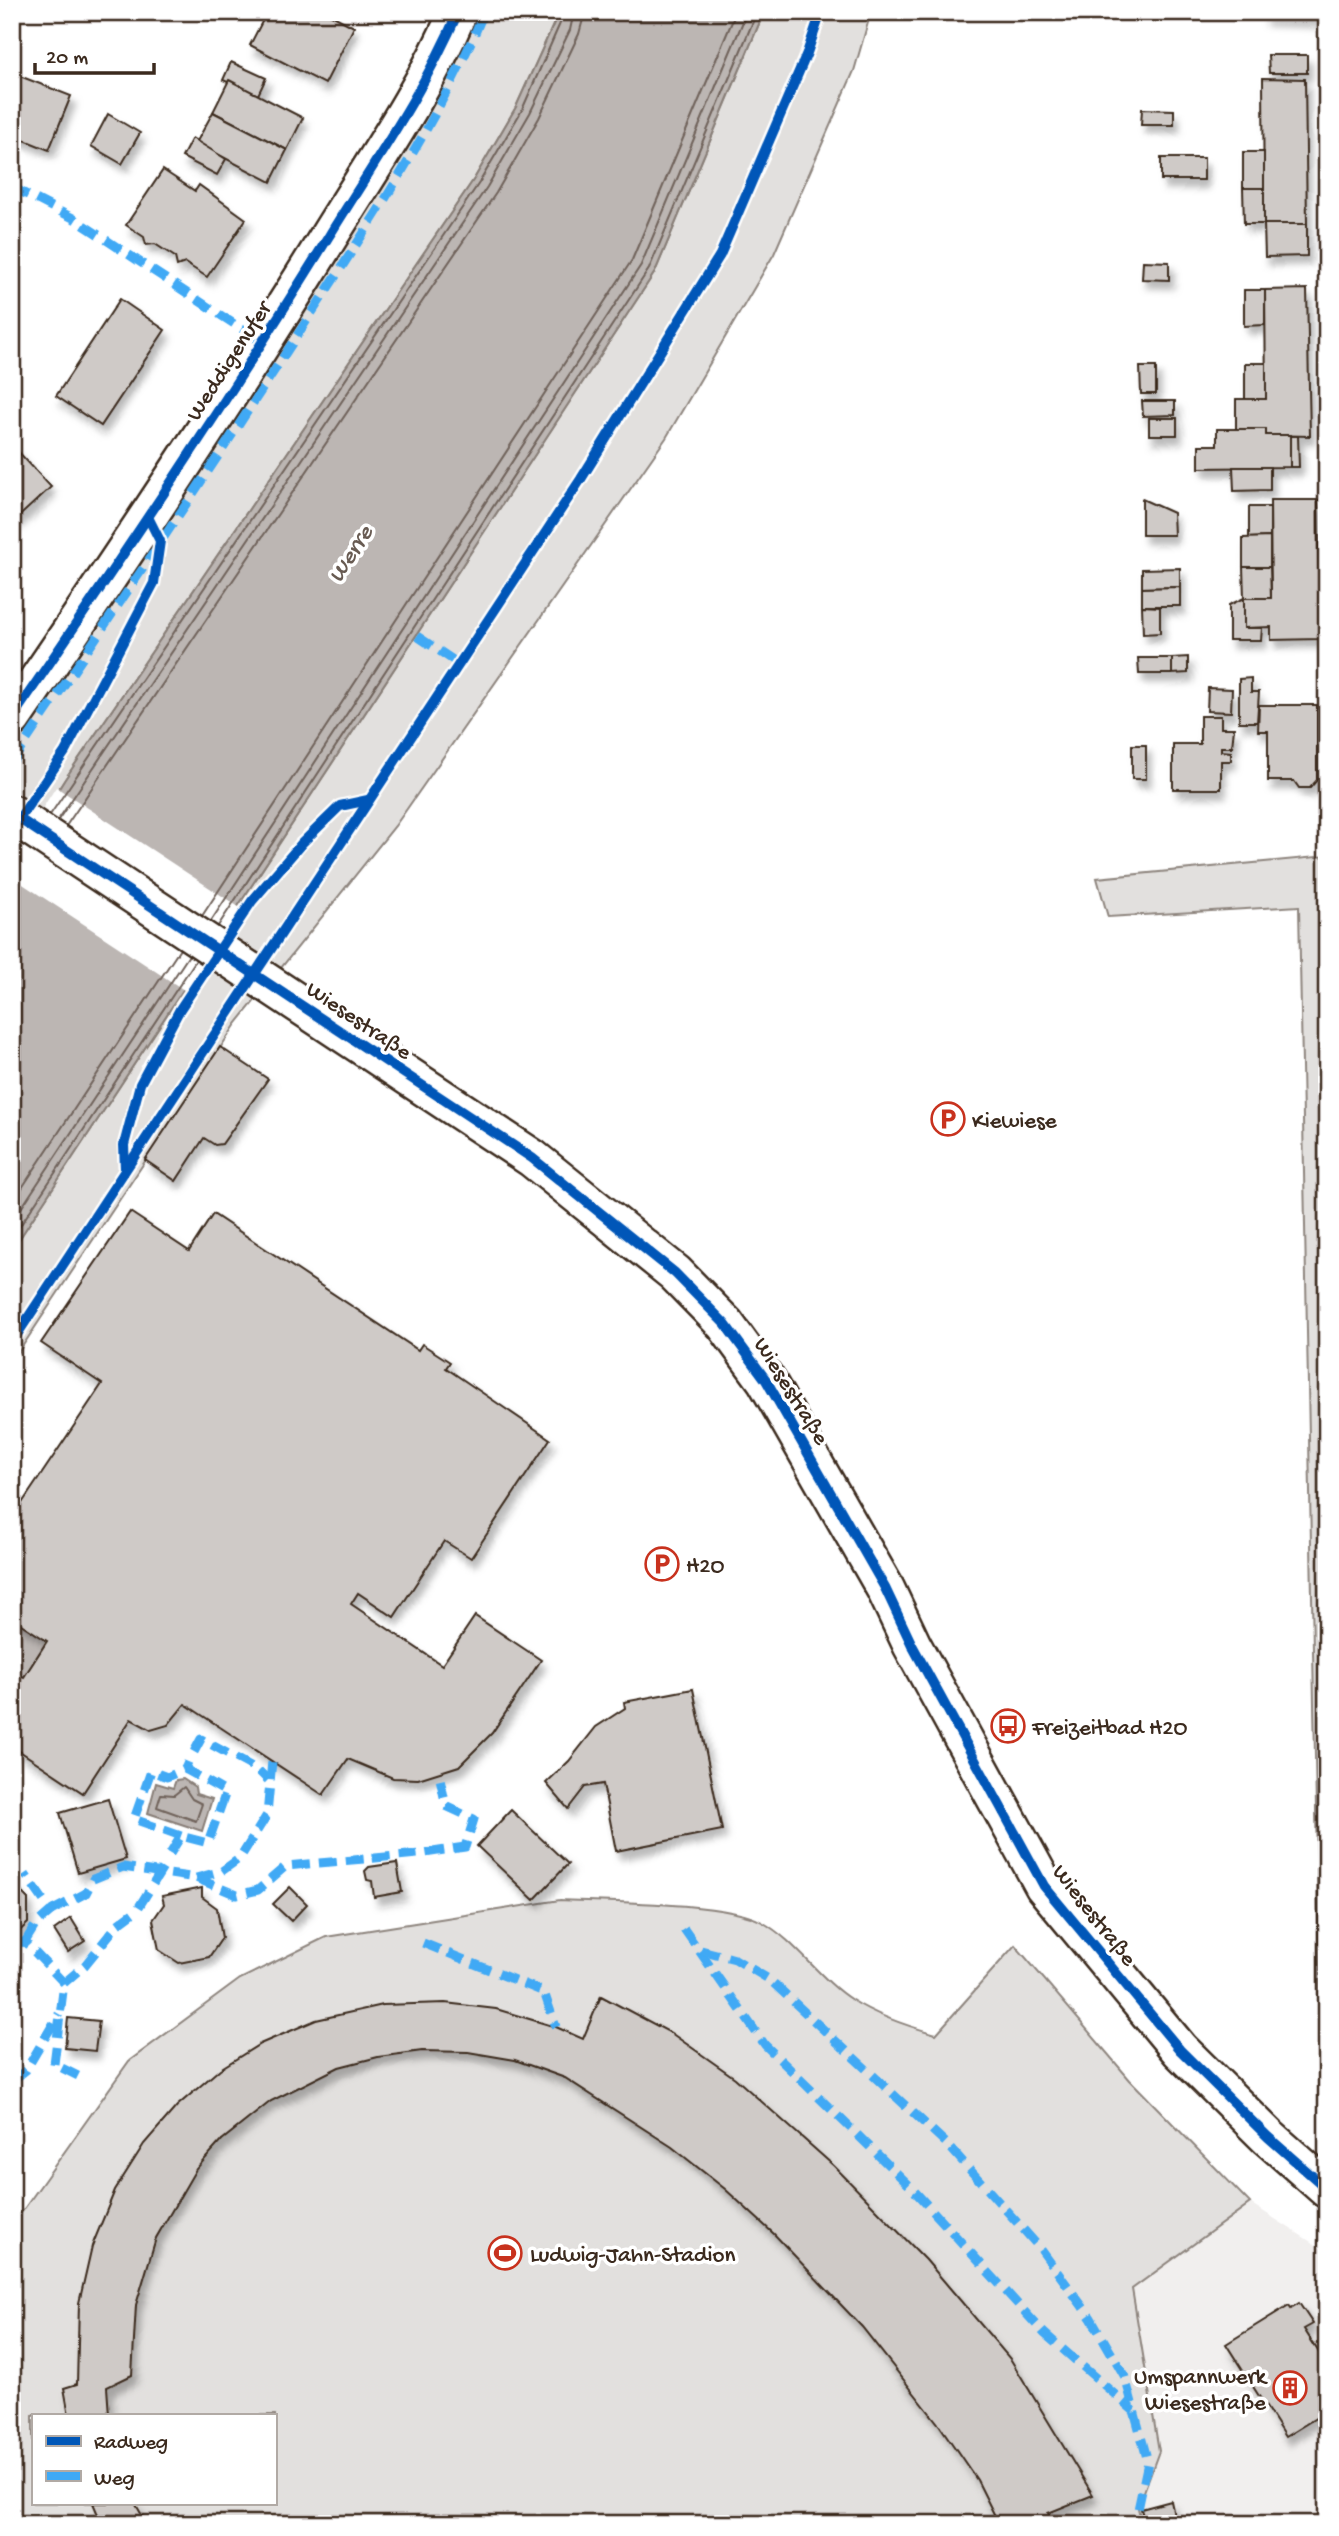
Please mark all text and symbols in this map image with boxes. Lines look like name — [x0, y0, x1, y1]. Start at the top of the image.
scale bar — [35, 32, 154, 76]
text: 20 m — [46, 47, 88, 72]
street label: Weddigenufer — [181, 296, 280, 427]
water label: Werre — [323, 520, 382, 589]
street label: Wiesestraße — [300, 977, 417, 1068]
parking icon: Kiewiese — [929, 1100, 967, 1138]
place label: Kiewiese — [972, 1109, 1058, 1136]
street label: Wiesestraße — [746, 1333, 834, 1451]
parking icon: H2O — [643, 1545, 681, 1583]
place label: H2O — [686, 1554, 724, 1581]
bus stop icon: Freizeitbad H2O — [989, 1707, 1027, 1745]
place label: Freizeitbad H2O — [1031, 1716, 1187, 1743]
street label: Wiesestraße — [1045, 1860, 1142, 1973]
sports icon: Ludwig-Jahn-Stadion — [486, 2234, 524, 2272]
place label: Ludwig-Jahn-Stadion — [530, 2243, 735, 2270]
place label: Umspannwerk Wiesestraße — [1134, 2365, 1269, 2418]
building icon: Umspannwerk Wiesestraße — [1271, 2369, 1309, 2407]
legend — [32, 2414, 276, 2504]
text: Radweg — [94, 2432, 168, 2457]
text: Weg — [94, 2468, 135, 2493]

